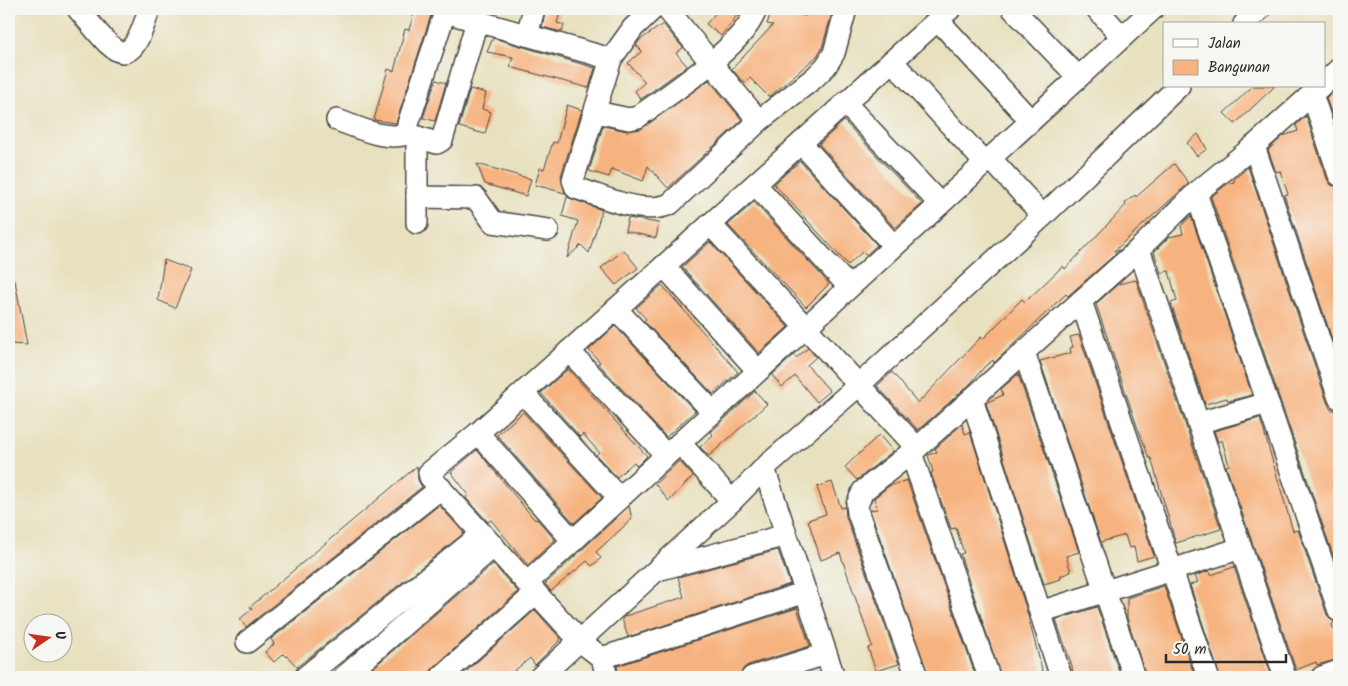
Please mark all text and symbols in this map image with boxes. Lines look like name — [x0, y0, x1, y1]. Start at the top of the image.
legend — [1163, 22, 1326, 88]
text: Jalan — [1208, 32, 1241, 56]
text: Bangunan — [1208, 56, 1270, 80]
north arrow — [22, 614, 72, 664]
text: U — [48, 629, 71, 642]
scale bar — [1166, 631, 1286, 663]
text: 50 m — [1173, 638, 1207, 662]

